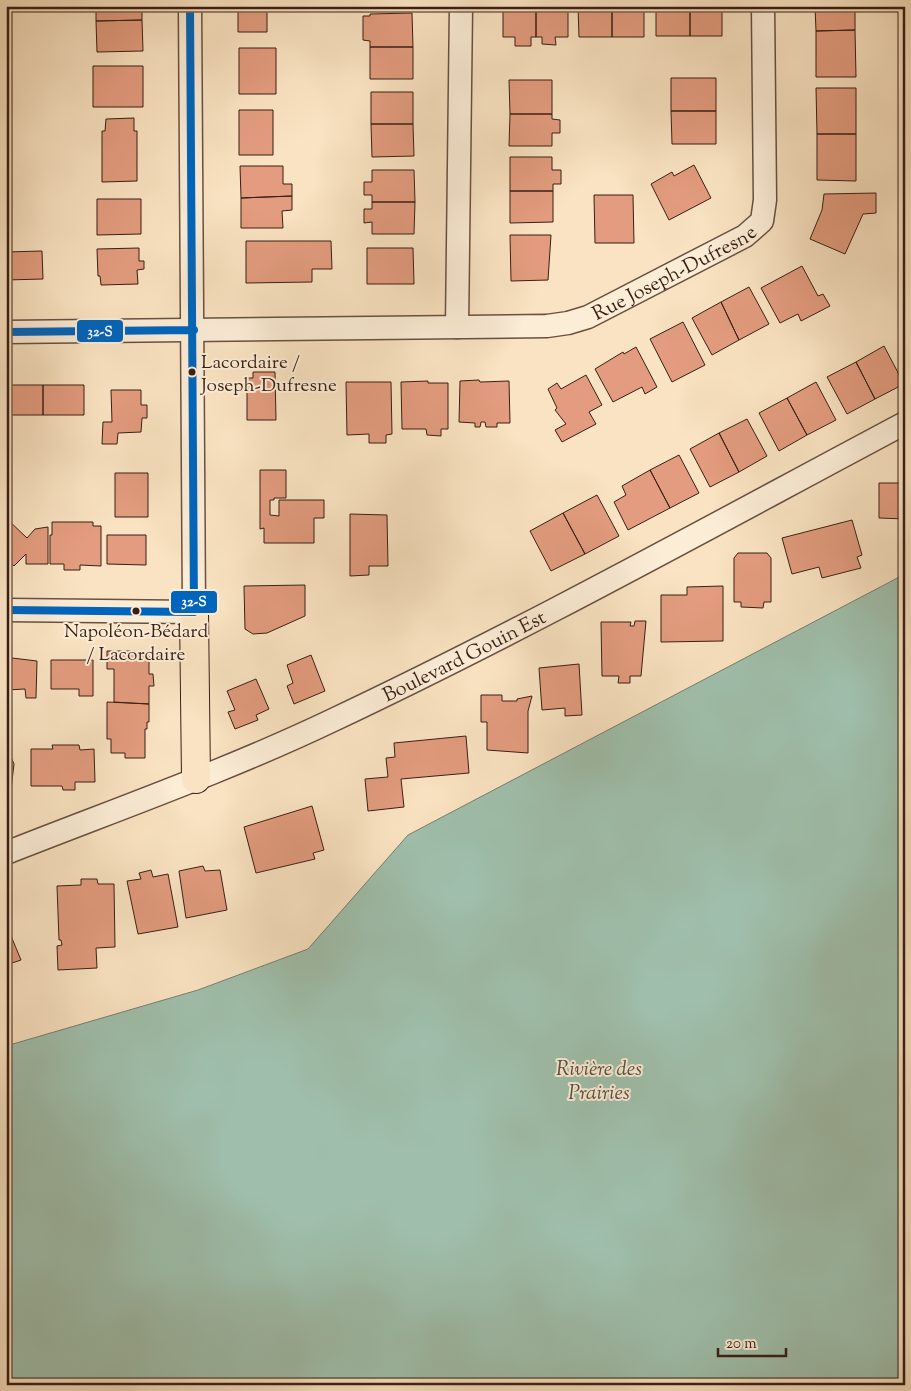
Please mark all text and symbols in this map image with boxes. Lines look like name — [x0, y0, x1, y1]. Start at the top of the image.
street label: Rue Joseph-Dufresne — [588, 220, 765, 329]
line badge: 32-S — [76, 319, 124, 343]
text: 32-S — [87, 323, 113, 343]
place label: Lacordaire / Joseph-Dufresne — [200, 350, 337, 400]
marker: Lacordaire / Joseph-Dufresne — [187, 367, 197, 377]
line badge: 32-S — [170, 590, 218, 614]
text: 32-S — [181, 593, 207, 613]
street label: Boulevard Gouin Est — [378, 604, 552, 711]
marker: Napoléon-Bédard / Lacordaire — [131, 606, 141, 616]
place label: Napoléon-Bédard / Lacordaire — [64, 619, 208, 669]
water label: Rivière des Prairies — [556, 1055, 642, 1109]
scale bar — [718, 1326, 786, 1358]
text: 20 m — [726, 1334, 757, 1355]

